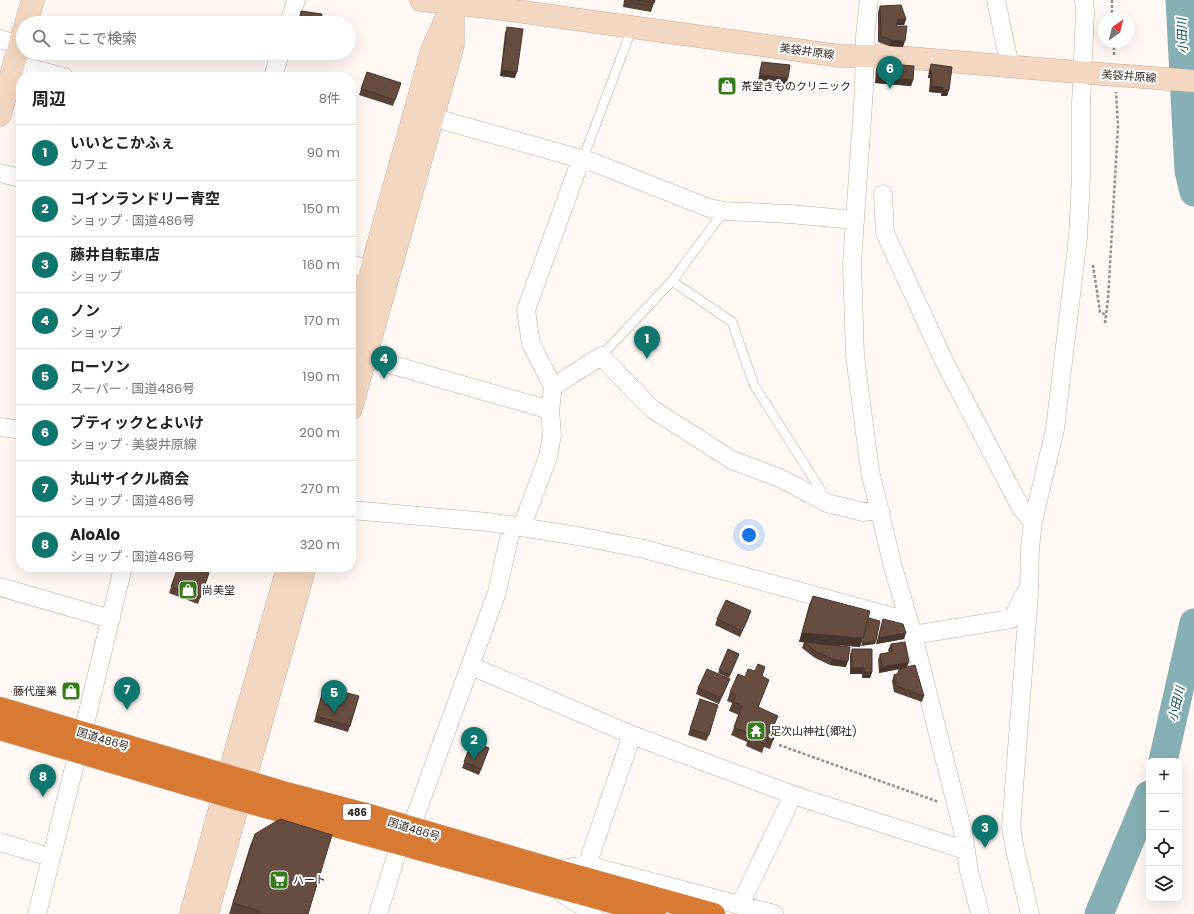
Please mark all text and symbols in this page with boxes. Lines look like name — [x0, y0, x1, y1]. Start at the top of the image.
north arrow — [1098, 12, 1134, 48]
search box — [16, 16, 356, 60]
water label: 小田川 — [1172, 16, 1191, 54]
icon: search — [30, 27, 52, 49]
text: ここで検索 — [62, 28, 137, 49]
street label: 美袋井原線 — [779, 39, 835, 63]
pin: 6 — [877, 56, 903, 89]
street label: 美袋井原線 — [1101, 66, 1157, 86]
shop icon: 茶堂きものクリニック — [716, 75, 738, 97]
place label: 茶堂きものクリニック — [741, 78, 851, 94]
text: 周辺 — [32, 87, 66, 111]
text: 8件 — [319, 89, 340, 108]
text: いいとこかふぇ — [70, 132, 175, 153]
text: 1 — [43, 143, 47, 162]
text: 90 m — [307, 143, 340, 162]
text: カフェ — [70, 155, 109, 174]
text: コインランドリー青空 — [70, 188, 220, 209]
text: 2 — [41, 199, 49, 218]
text: 150 m — [303, 199, 340, 218]
text: ショップ · 国道486号 — [70, 211, 195, 230]
text: 藤井自転車店 — [70, 244, 160, 265]
text: 3 — [41, 255, 49, 274]
text: 160 m — [303, 255, 340, 274]
text: ショップ — [70, 267, 122, 286]
text: ノン — [70, 300, 100, 321]
text: 4 — [41, 311, 49, 330]
text: 170 m — [304, 311, 340, 330]
text: ショップ — [70, 323, 122, 342]
pin: 1 — [634, 326, 660, 359]
pin: 4 — [371, 346, 397, 379]
text: ローソン — [70, 356, 130, 377]
text: 5 — [41, 367, 49, 386]
text: 190 m — [303, 367, 340, 386]
text: スーパー · 国道486号 — [70, 379, 195, 398]
text: ブティックとよいけ — [70, 412, 204, 433]
text: 6 — [41, 423, 49, 442]
text: 200 m — [299, 423, 340, 442]
text: ショップ · 美袋井原線 — [70, 435, 197, 454]
text: 丸山サイクル商会 — [70, 468, 189, 489]
text: 7 — [42, 479, 48, 498]
text: 270 m — [300, 479, 340, 498]
text: ショップ · 国道486号 — [70, 491, 195, 510]
text: AloAlo — [70, 524, 120, 545]
your location — [739, 525, 759, 545]
text: 8 — [41, 535, 49, 554]
text: 320 m — [300, 535, 340, 554]
text: ショップ · 国道486号 — [70, 547, 195, 566]
shop icon: 尚美堂 — [177, 579, 199, 601]
place label: 尚美堂 — [202, 582, 235, 598]
pin: 7 — [114, 677, 140, 710]
shop icon: 藤代産業 — [60, 680, 82, 702]
pin: 5 — [321, 680, 347, 713]
place label: 藤代産業 — [13, 683, 57, 699]
water label: 小田川 — [1164, 683, 1189, 723]
temple icon: 足次山神社(郷社) — [745, 720, 767, 742]
street label: 国道486号 — [75, 723, 131, 755]
place label: 足次山神社(郷社) — [770, 723, 857, 739]
pin: 2 — [461, 727, 487, 760]
map controls — [1146, 758, 1182, 902]
button: + — [1146, 758, 1182, 794]
pin: 8 — [30, 764, 56, 797]
button: − — [1146, 794, 1182, 830]
road number: 486 — [343, 804, 371, 820]
street label: 国道486号 — [386, 813, 442, 845]
pin: 3 — [972, 815, 998, 848]
button: locate — [1146, 830, 1182, 866]
button: layers — [1146, 866, 1182, 902]
supermarket icon: ハート — [268, 869, 290, 891]
place label: ハート — [293, 872, 326, 888]

